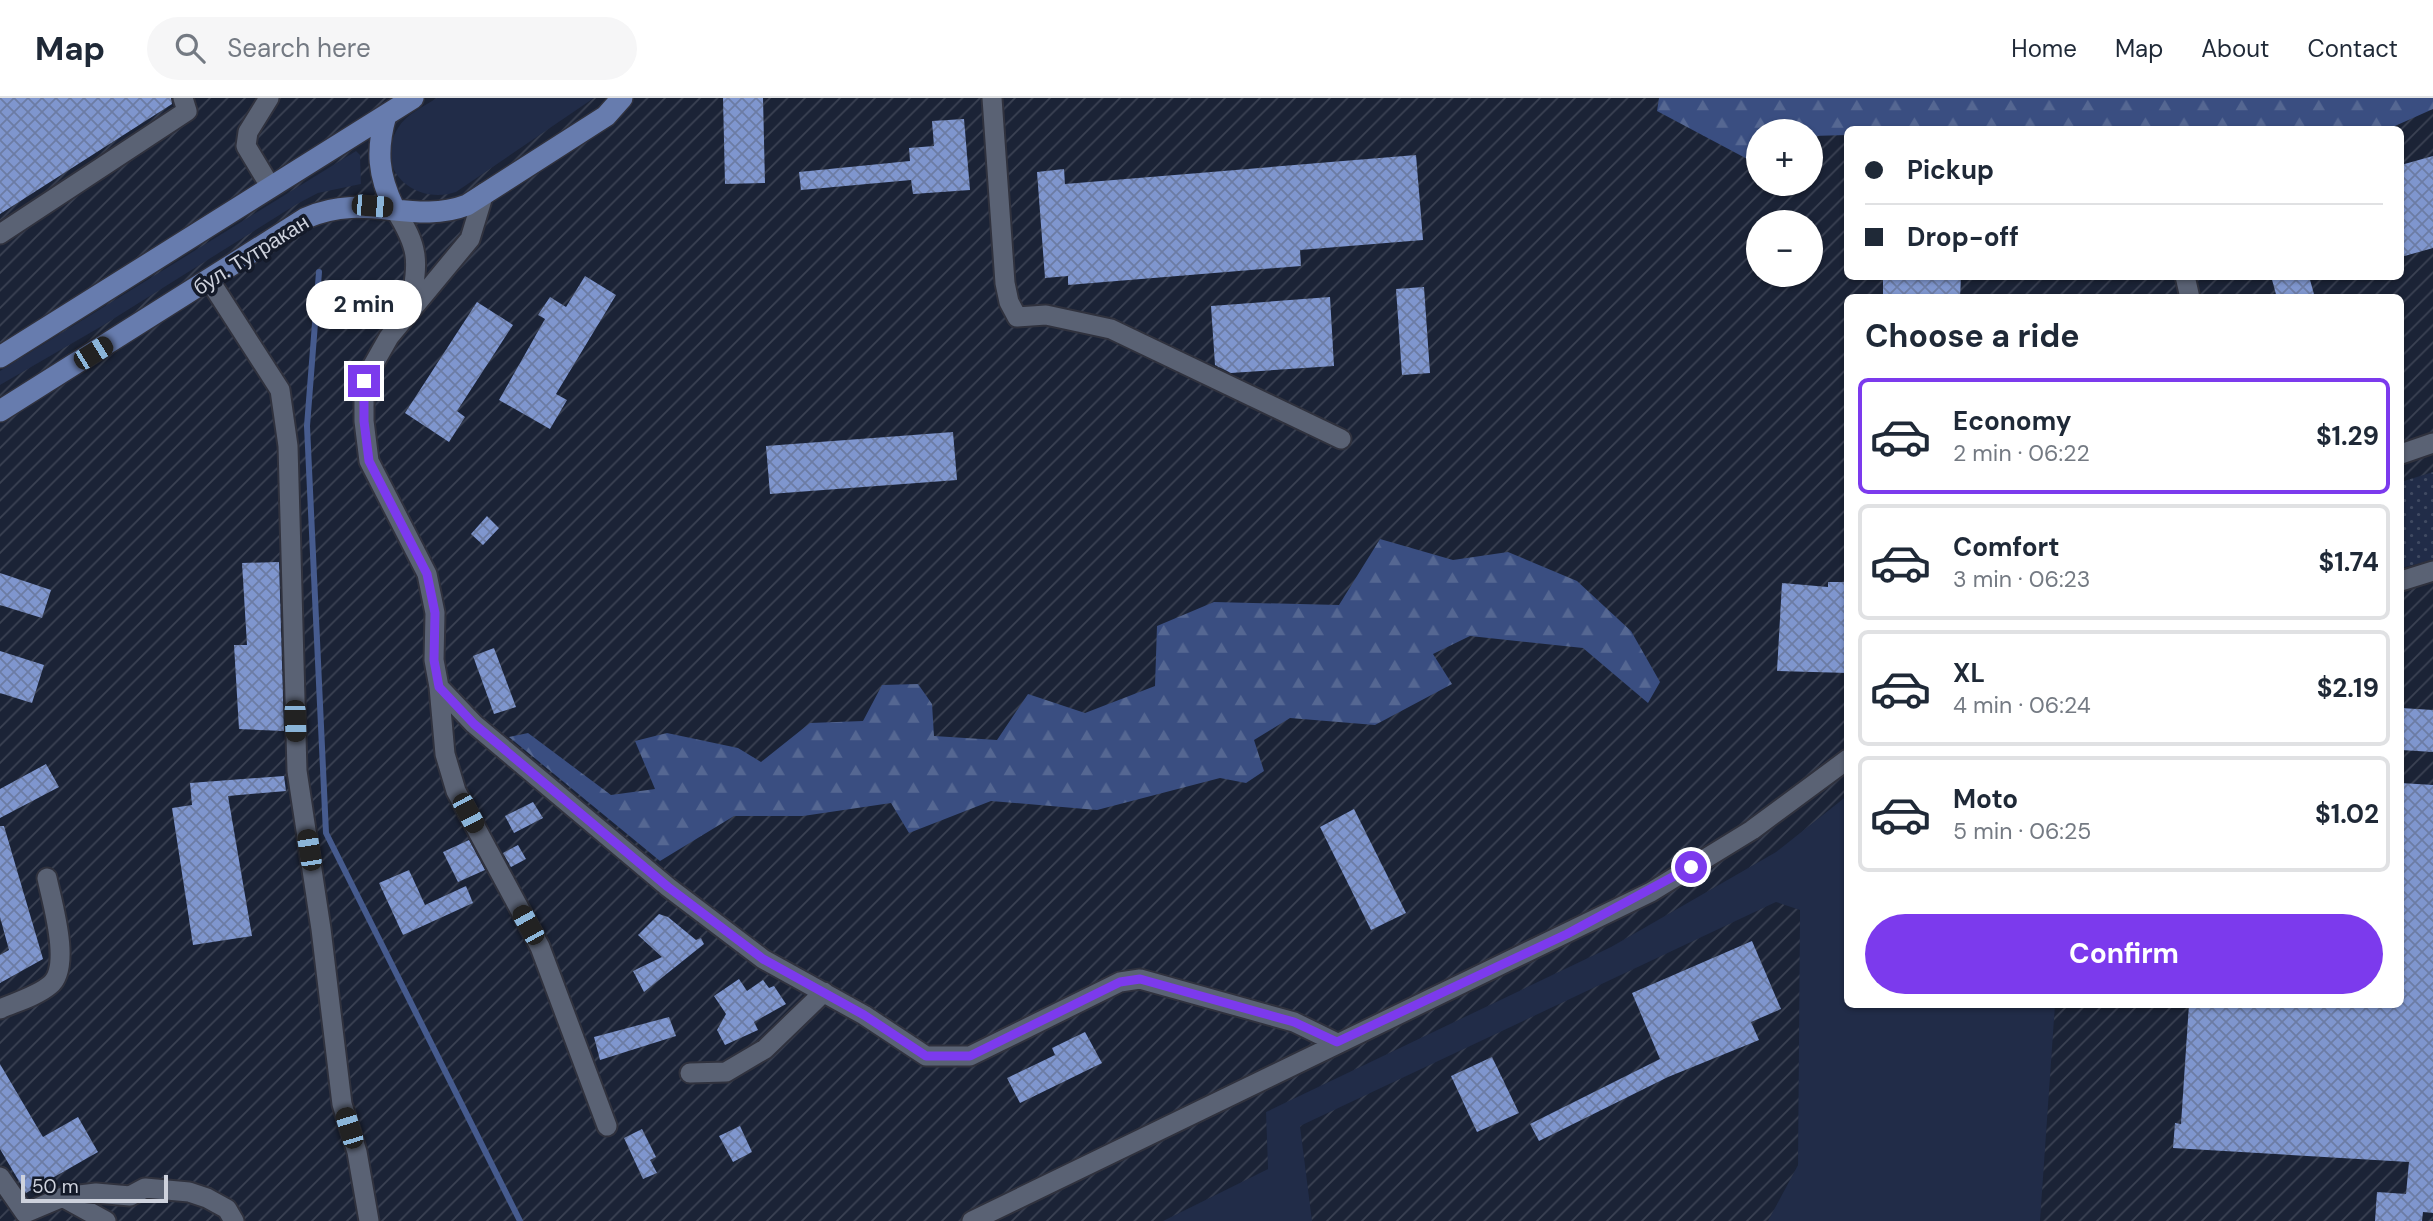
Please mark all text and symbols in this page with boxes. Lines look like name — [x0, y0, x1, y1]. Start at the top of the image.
search box — [147, 17, 637, 80]
text: Map — [35, 27, 105, 70]
icon: search — [171, 29, 209, 67]
text: Search here — [227, 31, 371, 65]
text: Home — [2011, 33, 2077, 64]
text: Map — [2115, 33, 2163, 64]
text: About — [2201, 33, 2270, 64]
text: Contact — [2308, 33, 2398, 64]
map controls — [1746, 119, 1823, 287]
button: + — [1746, 119, 1823, 196]
text: Pickup — [1907, 153, 1994, 187]
car — [351, 194, 394, 218]
street label: бул. Тутракан — [188, 208, 314, 302]
button: − — [1746, 210, 1823, 287]
text: Drop-off — [1907, 220, 2019, 254]
callout: 2 min — [306, 280, 422, 328]
text: 2 min — [334, 289, 394, 319]
text: Choose a ride — [1865, 315, 2080, 357]
car — [70, 333, 117, 373]
route end — [348, 365, 380, 397]
text: Economy — [1953, 404, 2071, 438]
icon: car — [1869, 405, 1932, 468]
text: $1.29 — [2316, 419, 2379, 453]
text: 2 min · 06:22 — [1953, 438, 2090, 468]
text: Comfort — [1953, 530, 2059, 564]
icon: car — [1869, 531, 1932, 594]
text: $1.74 — [2319, 545, 2379, 579]
text: 3 min · 06:23 — [1953, 564, 2090, 594]
text: XL — [1953, 656, 1985, 690]
icon: car — [1869, 657, 1932, 720]
text: $2.19 — [2317, 671, 2379, 705]
text: 4 min · 06:24 — [1953, 690, 2091, 720]
car — [284, 700, 307, 742]
text: Moto — [1953, 782, 2018, 816]
icon: car — [1869, 783, 1932, 846]
car — [449, 790, 488, 836]
text: $1.02 — [2315, 797, 2379, 831]
text: 5 min · 06:25 — [1953, 816, 2091, 846]
car — [296, 828, 323, 872]
route start — [1675, 851, 1707, 883]
car — [509, 902, 548, 948]
button: Confirm — [1865, 914, 2383, 994]
car — [333, 1105, 366, 1151]
scale bar — [21, 1172, 168, 1204]
text: 50 m — [32, 1174, 79, 1199]

